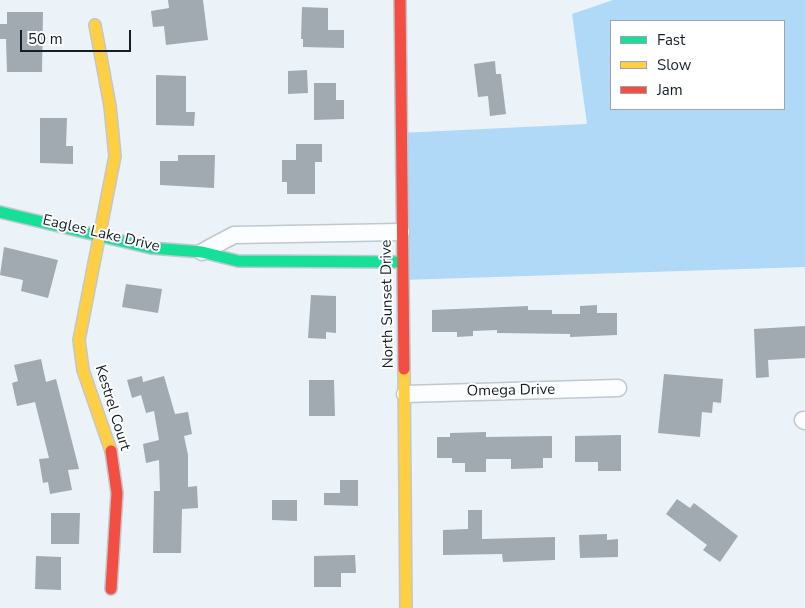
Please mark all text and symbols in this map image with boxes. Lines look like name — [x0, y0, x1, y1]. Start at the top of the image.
scale bar — [22, 20, 134, 52]
legend — [610, 20, 785, 110]
text: 50 m — [28, 29, 63, 49]
text: Fast — [657, 30, 685, 50]
text: Slow — [657, 55, 691, 75]
text: Jam — [657, 80, 683, 100]
street label: Eagles Lake Drive — [41, 212, 161, 256]
street label: North Sunset Drive — [378, 239, 398, 369]
street label: Kestrel Court — [90, 363, 134, 453]
street label: Omega Drive — [467, 381, 555, 401]

